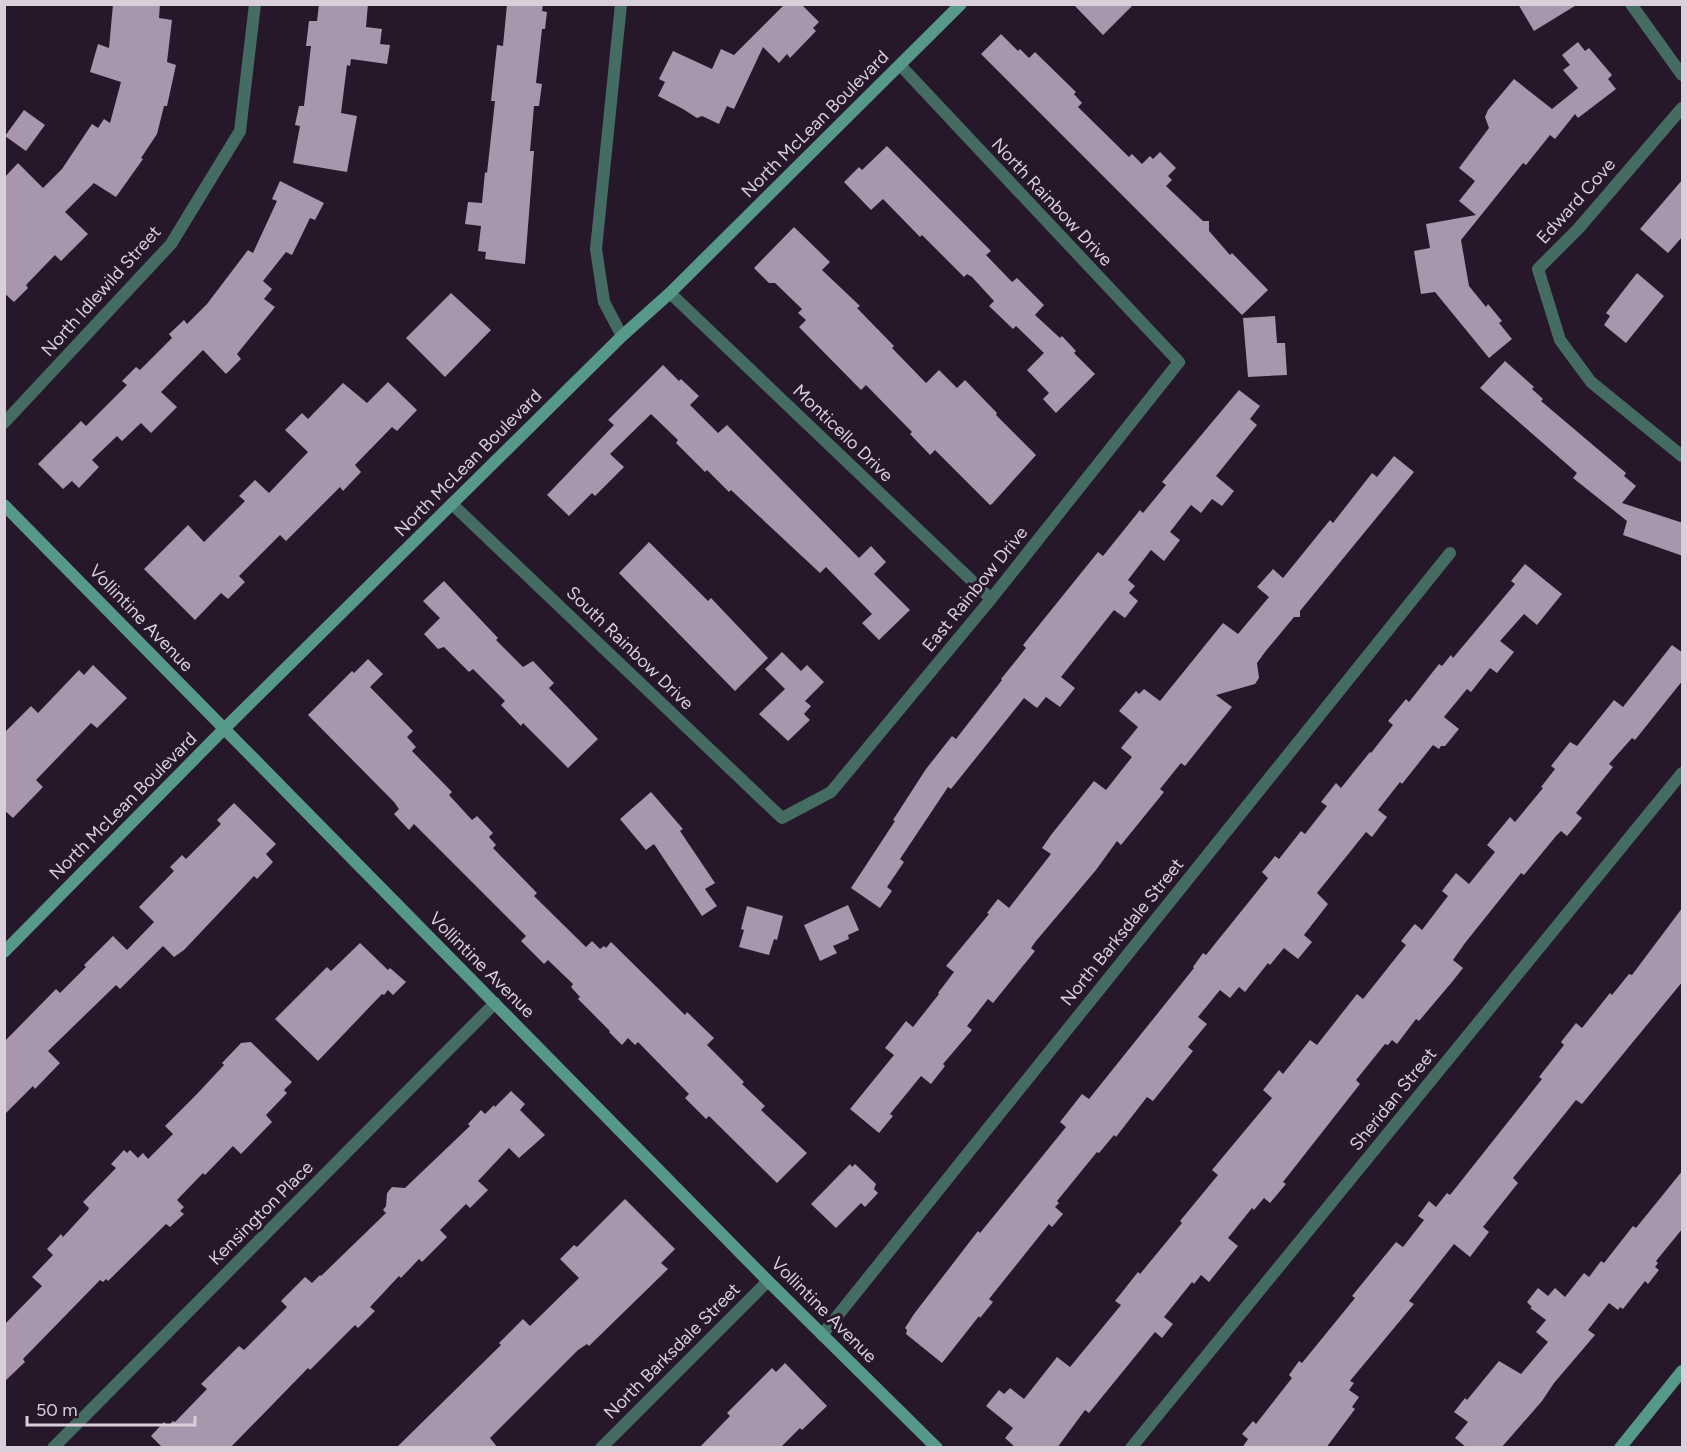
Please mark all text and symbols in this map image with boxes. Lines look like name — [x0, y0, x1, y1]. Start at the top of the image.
street label: North McLean Boulevard — [737, 46, 893, 202]
street label: North Rainbow Drive — [987, 133, 1117, 271]
street label: Edward Cove — [1532, 154, 1620, 248]
street label: North Idlewild Street — [36, 221, 166, 361]
street label: Monticello Drive — [788, 380, 898, 486]
street label: North McLean Boulevard — [390, 385, 546, 541]
street label: East Rainbow Drive — [918, 522, 1032, 656]
street label: Vollintine Avenue — [84, 560, 198, 676]
street label: South Rainbow Drive — [562, 582, 698, 715]
street label: North McLean Boulevard — [45, 728, 201, 884]
street label: North Barksdale Street — [1056, 854, 1188, 1010]
street label: Vollintine Avenue — [425, 908, 540, 1023]
street label: Sheridan Street — [1345, 1043, 1441, 1155]
street label: Kensington Place — [204, 1156, 318, 1270]
street label: Vollintine Avenue — [767, 1253, 882, 1368]
street label: North Barksdale Street — [599, 1278, 745, 1424]
scale bar — [27, 1389, 195, 1427]
text: 50 m — [36, 1399, 78, 1421]

